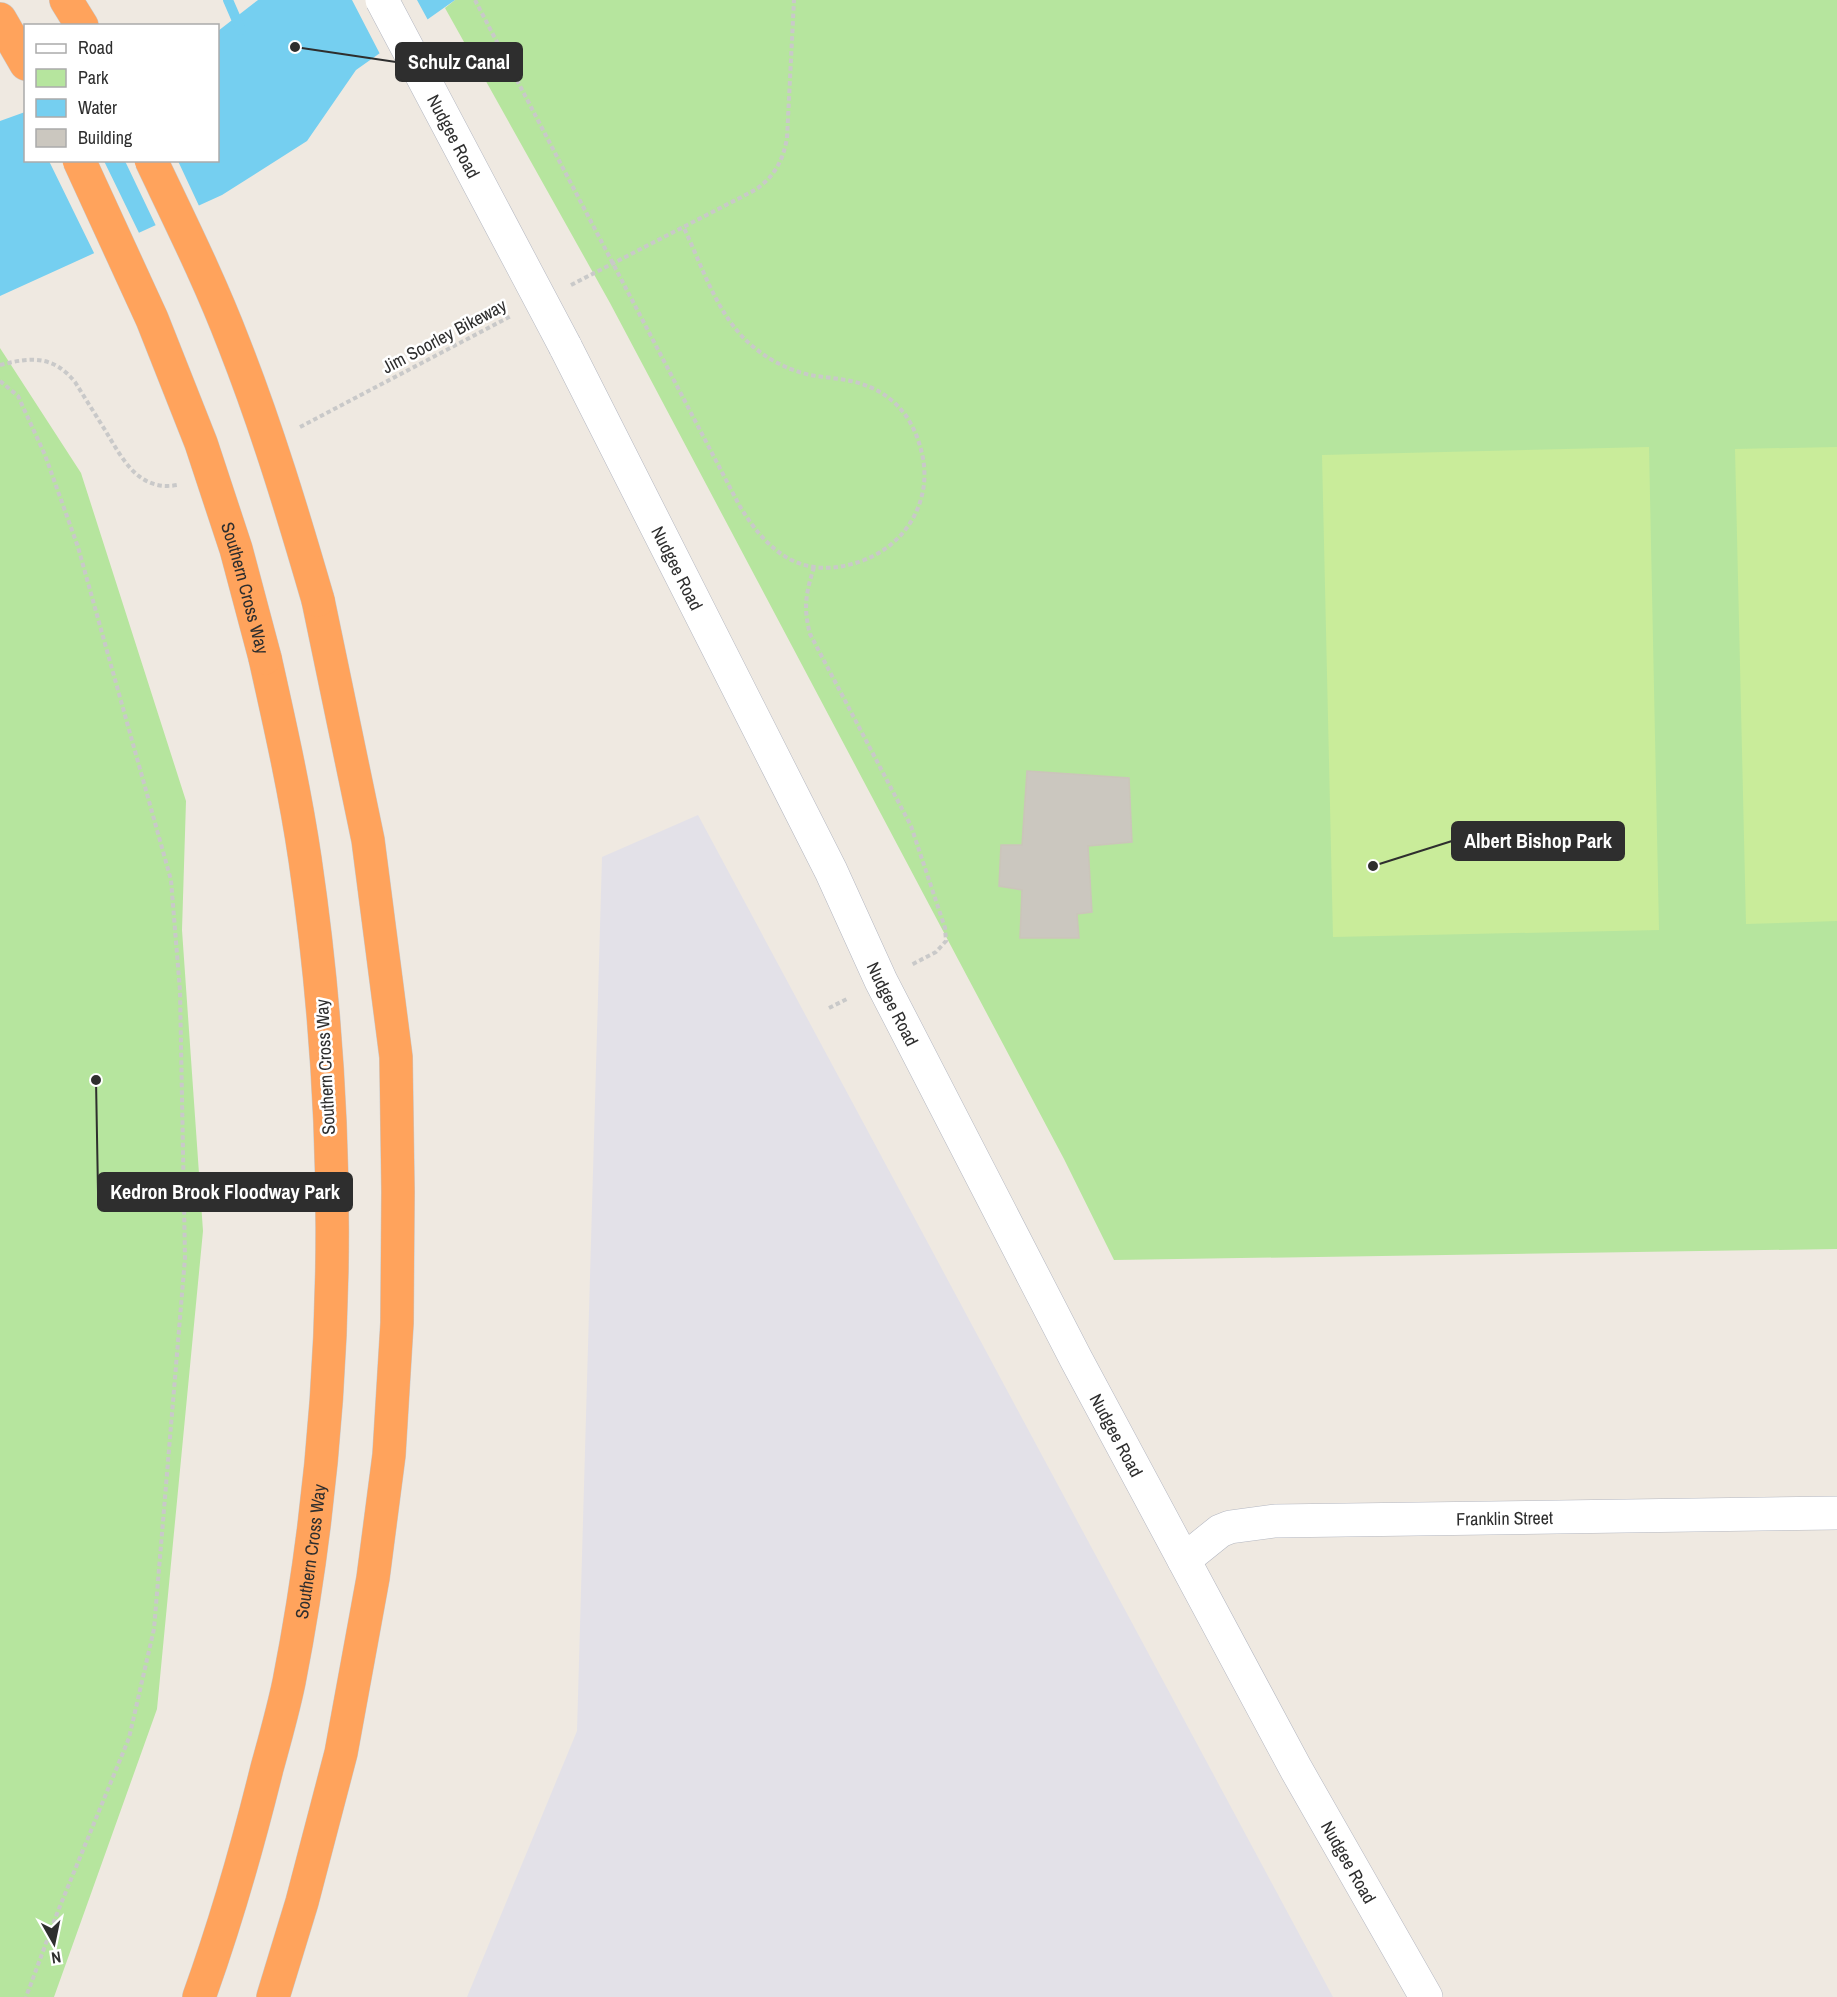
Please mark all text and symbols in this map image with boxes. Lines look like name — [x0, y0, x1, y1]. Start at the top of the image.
legend — [24, 24, 219, 162]
text: Road — [78, 35, 113, 60]
callout: Schulz Canal — [396, 43, 522, 81]
text: Schulz Canal — [408, 48, 510, 75]
text: Park — [78, 65, 109, 90]
street label: Nudgee Road — [422, 90, 486, 182]
text: Water — [78, 95, 117, 120]
text: Building — [78, 125, 133, 150]
street label: Jim Soorley Bikeway — [377, 292, 511, 379]
street label: Southern Cross Way — [215, 519, 276, 657]
street label: Nudgee Road — [646, 522, 709, 614]
callout: Albert Bishop Park — [1452, 822, 1624, 860]
text: Albert Bishop Park — [1464, 827, 1613, 854]
street label: Nudgee Road — [861, 958, 925, 1050]
street label: Southern Cross Way — [309, 998, 341, 1135]
callout: Kedron Brook Floodway Park — [98, 1173, 352, 1211]
text: Kedron Brook Floodway Park — [110, 1178, 341, 1205]
street label: Nudgee Road — [1084, 1389, 1149, 1481]
street label: Southern Cross Way — [288, 1482, 331, 1621]
street label: Franklin Street — [1456, 1505, 1553, 1531]
street label: Nudgee Road — [1316, 1816, 1382, 1908]
north arrow — [24, 1913, 84, 1973]
text: N — [50, 1946, 63, 1969]

